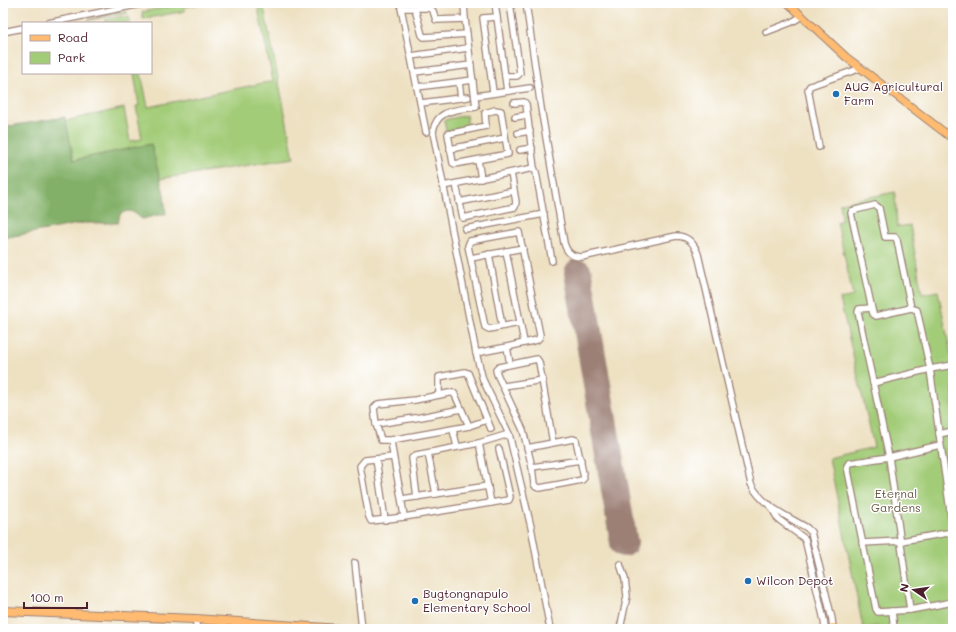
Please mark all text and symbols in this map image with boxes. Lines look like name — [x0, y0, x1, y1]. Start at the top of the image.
legend — [22, 22, 152, 74]
text: Road — [58, 29, 88, 45]
text: Park — [58, 49, 85, 65]
place label: AUG Agricultural Farm — [844, 78, 943, 108]
marker: AUG Agricultural Farm — [831, 89, 841, 99]
park label: Eternal Gardens — [871, 485, 921, 515]
north arrow — [894, 570, 934, 610]
place label: Wilcon Depot — [756, 572, 833, 588]
marker: Wilcon Depot — [743, 576, 753, 586]
text: N — [896, 582, 912, 593]
scale bar — [24, 584, 87, 610]
place label: Bugtongnapulo Elementary School — [423, 585, 531, 615]
text: 100 m — [30, 589, 64, 605]
marker: Bugtongnapulo Elementary School — [410, 596, 420, 606]

